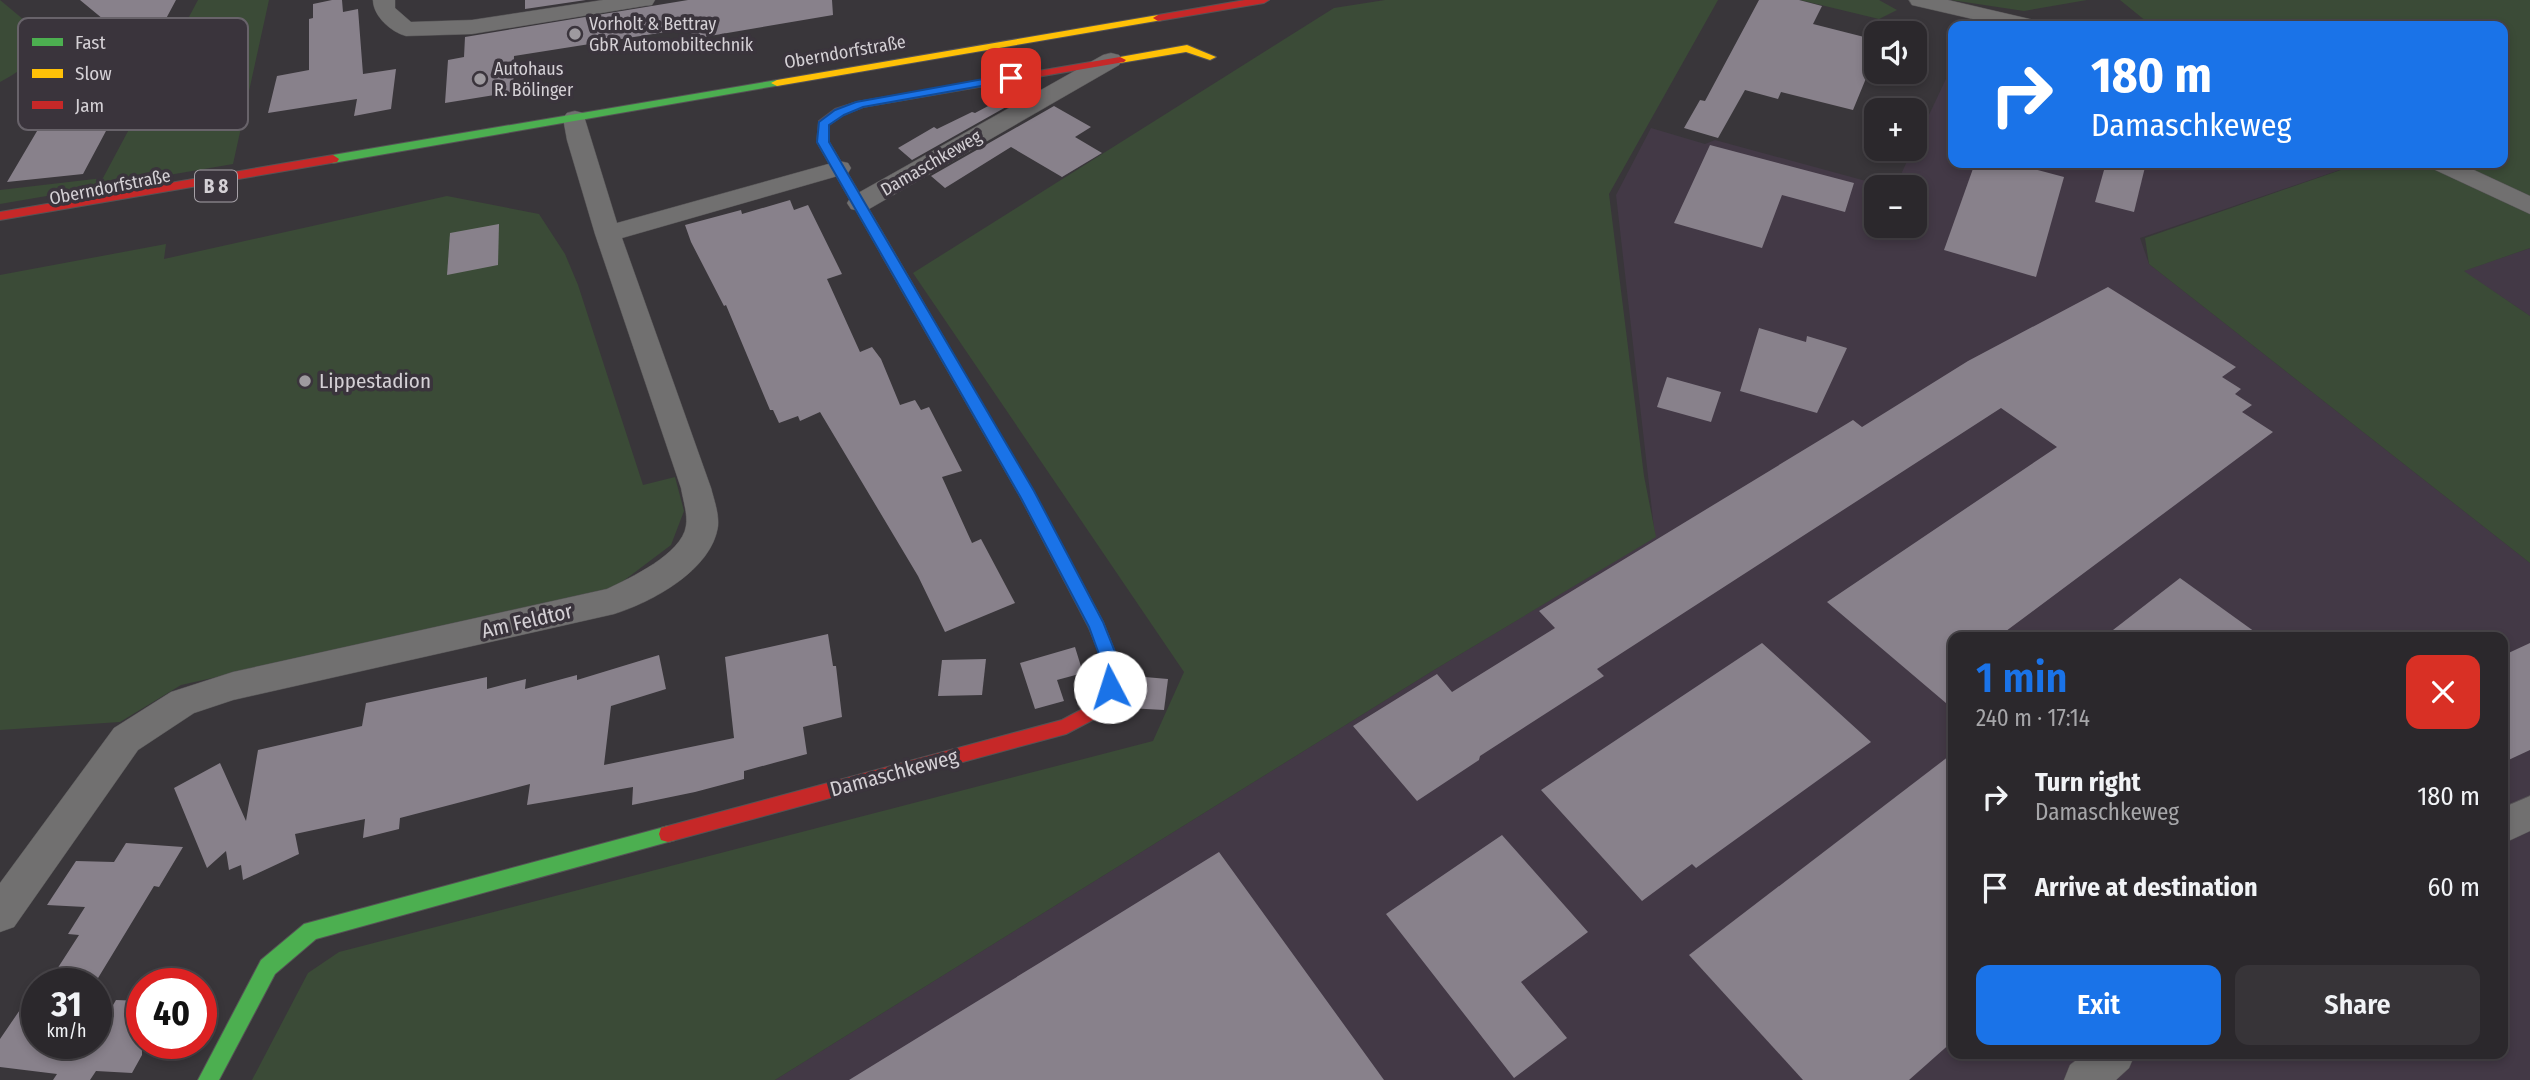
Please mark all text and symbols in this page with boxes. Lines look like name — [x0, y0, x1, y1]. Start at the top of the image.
place label: Vorholt & Bettray GbR Automobiltechnik — [589, 13, 754, 56]
legend — [18, 18, 248, 130]
map controls — [1864, 21, 1927, 238]
button: sound — [1864, 21, 1927, 84]
marker: Vorholt & Bettray GbR Automobiltechnik — [567, 26, 583, 42]
street label: Oberndorfstraße — [783, 30, 908, 74]
text: Fast — [75, 31, 106, 54]
text: 180 m — [2091, 46, 2212, 105]
pin — [981, 48, 1041, 108]
icon: right — [1976, 49, 2067, 140]
place label: Autohaus R. Bölinger — [494, 58, 574, 101]
icon: arrive — [992, 59, 1030, 97]
text: Slow — [75, 62, 112, 85]
marker: Autohaus R. Bölinger — [472, 71, 488, 87]
text: Jam — [75, 94, 104, 117]
button: + — [1864, 98, 1927, 161]
text: Damaschkeweg — [2091, 106, 2291, 144]
street label: Damaschkeweg — [877, 125, 986, 201]
street label: Oberndorfstraße — [48, 164, 173, 210]
road number: B 8 — [195, 170, 237, 202]
button: − — [1864, 175, 1927, 238]
place label: Lippestadion — [319, 368, 431, 394]
marker: Lippestadion — [297, 373, 313, 389]
street label: Am Feldtor — [479, 598, 576, 644]
position arrow — [1073, 650, 1147, 724]
text: 1 min — [1976, 653, 2067, 703]
button: close — [2406, 655, 2480, 729]
text: 240 m · 17:14 — [1976, 704, 2090, 732]
street label: Damaschkeweg — [827, 743, 961, 803]
text: Turn right — [2035, 767, 2141, 798]
icon: right — [1976, 778, 2014, 816]
text: 180 m — [2417, 781, 2480, 812]
text: Damaschkeweg — [2035, 798, 2179, 826]
icon: arrive — [1976, 869, 2014, 907]
text: Arrive at destination — [2035, 872, 2258, 903]
text: 60 m — [2427, 872, 2480, 903]
button: Exit — [1976, 965, 2221, 1045]
button: Share — [2235, 965, 2480, 1045]
speed limit sign: 40 — [126, 968, 217, 1059]
text: 31 — [51, 983, 82, 1025]
text: km/h — [46, 1020, 87, 1042]

